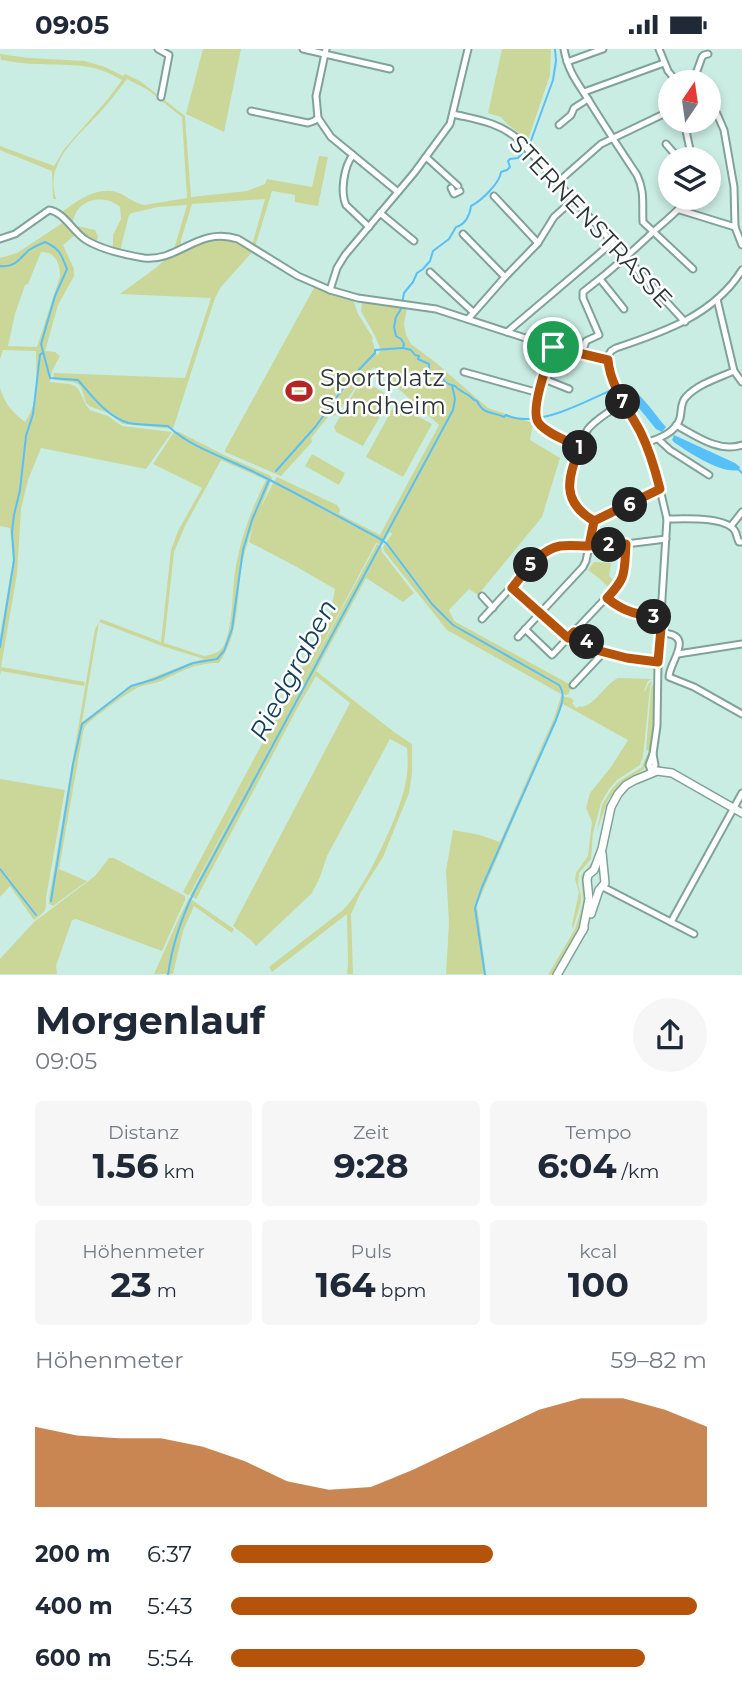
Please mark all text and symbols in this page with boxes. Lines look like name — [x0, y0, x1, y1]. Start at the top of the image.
text: 09:05 — [35, 9, 109, 41]
north arrow — [658, 70, 721, 133]
map controls — [658, 70, 721, 210]
street label: STERNENSTRASSE — [504, 129, 678, 313]
button: layers — [658, 147, 721, 210]
pin — [523, 317, 583, 377]
icon: arrive — [534, 328, 572, 366]
place label: Sportplatz Sundheim — [320, 363, 446, 420]
sports icon: Sportplatz Sundheim — [284, 376, 314, 406]
pin: 7 — [606, 385, 640, 419]
text: 7 — [617, 390, 628, 413]
pin: 1 — [562, 431, 598, 465]
text: 1 — [576, 436, 583, 459]
pin: 6 — [612, 487, 648, 523]
text: 6 — [623, 493, 636, 516]
pin: 2 — [592, 527, 626, 563]
text: 2 — [603, 533, 614, 556]
pin: 5 — [514, 547, 548, 583]
text: 5 — [525, 553, 536, 576]
water label: Riedgraben — [242, 594, 344, 746]
pin: 3 — [636, 599, 672, 635]
text: 3 — [648, 605, 659, 628]
pin: 4 — [570, 625, 604, 659]
text: 4 — [580, 630, 593, 653]
text: Morgenlauf — [35, 997, 265, 1044]
button: share — [633, 998, 707, 1072]
text: 09:05 — [35, 1047, 97, 1075]
text: Distanz — [108, 1121, 179, 1144]
text: Zeit — [353, 1121, 389, 1144]
text: Tempo — [565, 1121, 631, 1144]
text: 1.56 — [92, 1144, 158, 1187]
text: 9:28 — [333, 1144, 409, 1187]
text: 6:04 — [537, 1144, 617, 1187]
text: km — [158, 1160, 195, 1183]
text: /km — [617, 1160, 659, 1183]
text: Höhenmeter — [82, 1240, 205, 1263]
text: Puls — [351, 1240, 391, 1263]
text: kcal — [579, 1240, 617, 1263]
text: 23 — [110, 1263, 152, 1306]
text: 164 — [315, 1263, 376, 1306]
text: 100 — [568, 1263, 629, 1306]
text: m — [152, 1279, 177, 1302]
text: bpm — [376, 1279, 427, 1302]
text: Höhenmeter — [35, 1346, 183, 1374]
text: 59–82 m — [610, 1346, 707, 1374]
text: 200 m — [35, 1540, 110, 1568]
text: 6:37 — [147, 1540, 192, 1568]
text: 400 m — [35, 1592, 113, 1620]
text: 5:43 — [147, 1592, 193, 1620]
text: 600 m — [35, 1644, 112, 1672]
text: 5:54 — [147, 1644, 193, 1672]

